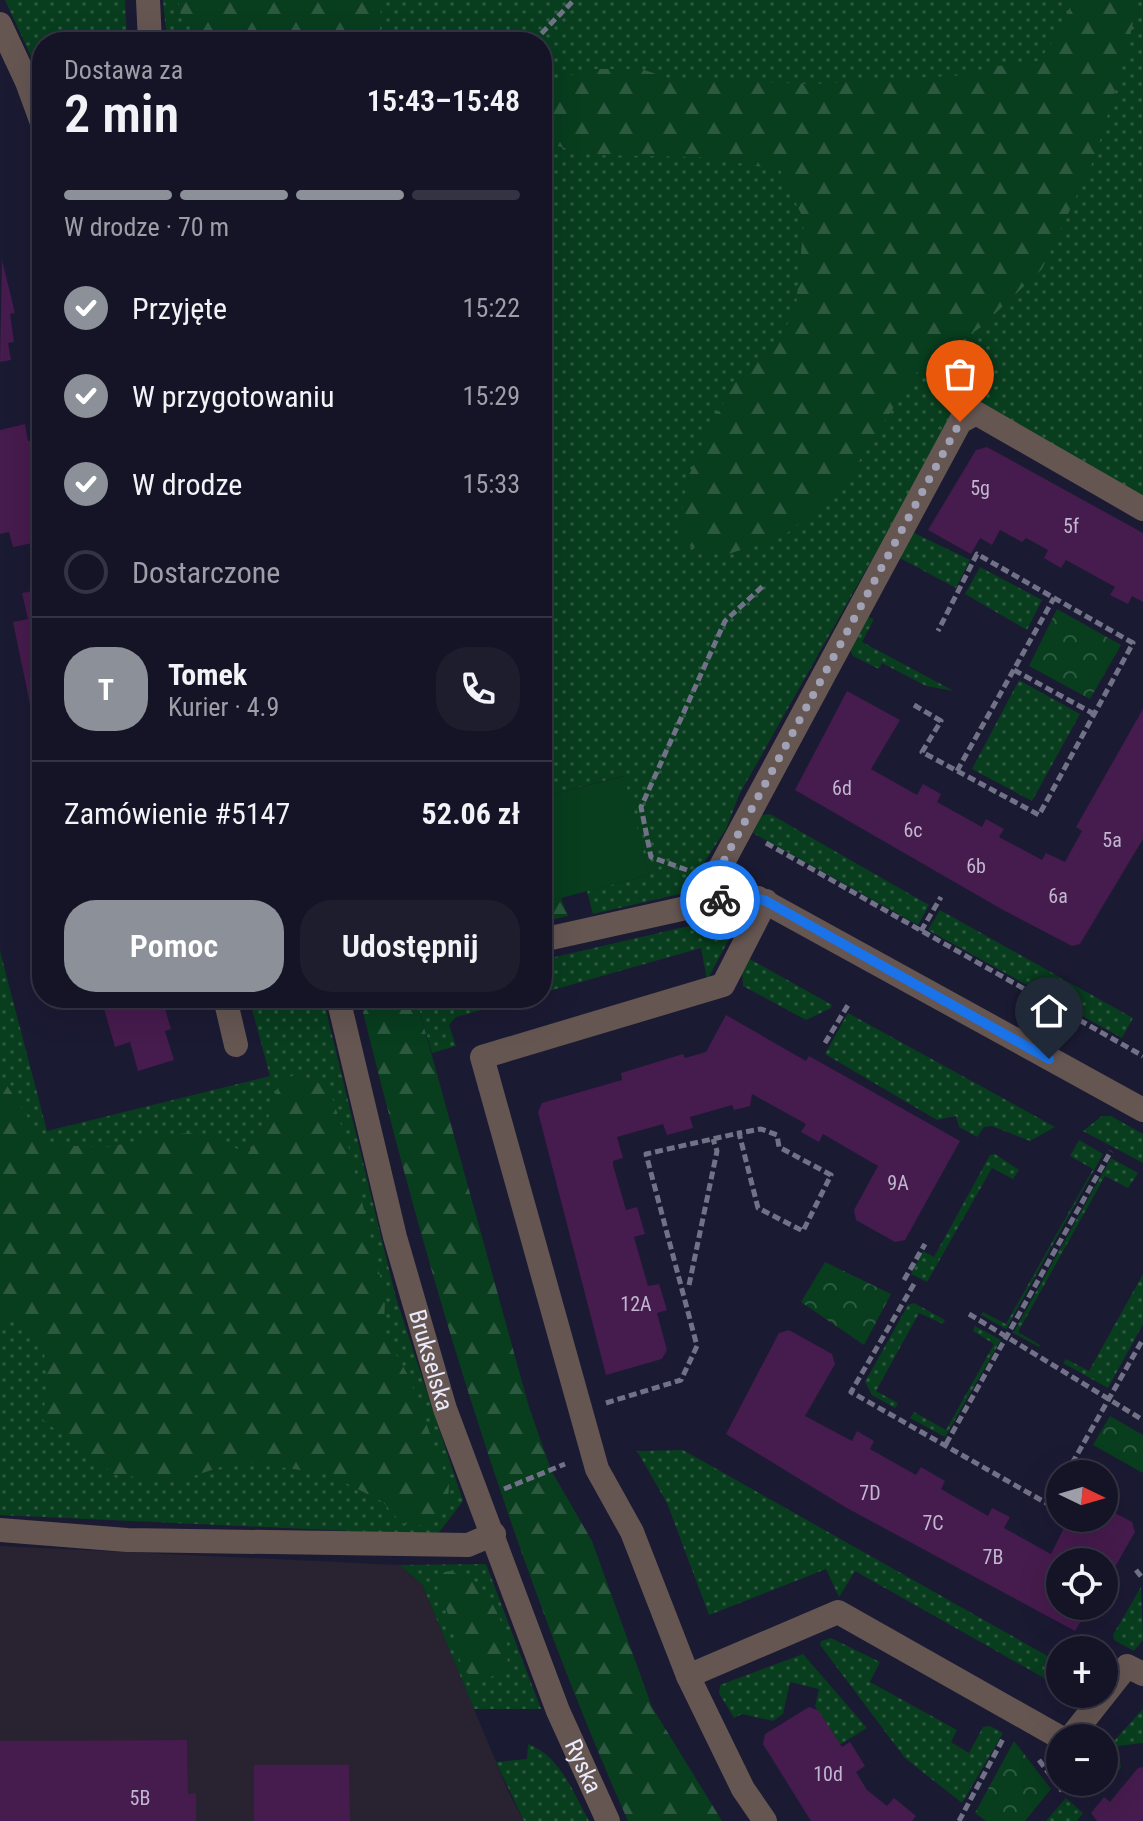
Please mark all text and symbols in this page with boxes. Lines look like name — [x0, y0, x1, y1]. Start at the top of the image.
text: Dostawa za — [64, 55, 183, 85]
text: 15:43–15:48 — [367, 83, 520, 118]
text: 2 min — [64, 84, 179, 145]
text: W drodze · 70 m — [64, 212, 229, 242]
icon: check — [64, 286, 108, 330]
text: Przyjęte — [132, 291, 227, 326]
text: 15:22 — [463, 293, 520, 323]
pin — [926, 340, 994, 422]
icon: bag — [938, 352, 982, 396]
icon: check — [64, 374, 108, 418]
text: W przygotowaniu — [132, 379, 334, 414]
text: 15:29 — [463, 381, 520, 411]
icon: check — [64, 462, 108, 506]
text: W drodze — [132, 467, 242, 502]
text: 15:33 — [463, 469, 520, 499]
house number: 5g — [970, 476, 990, 500]
house number: 5f — [1063, 514, 1080, 538]
text: Dostarczone — [132, 555, 280, 590]
button: phone — [436, 647, 520, 731]
text: Tomek — [168, 657, 247, 692]
text: T — [98, 672, 114, 707]
text: Kurier · 4.9 — [168, 692, 279, 722]
house number: 6d — [832, 776, 852, 800]
text: Zamówienie #5147 — [64, 796, 290, 831]
text: 52.06 zł — [422, 796, 520, 831]
house number: 6c — [903, 818, 923, 842]
house number: 5a — [1102, 828, 1122, 852]
house number: 6b — [966, 854, 986, 878]
courier — [680, 860, 760, 940]
icon: bike — [698, 878, 742, 922]
house number: 6a — [1048, 884, 1068, 908]
button: Pomoc — [64, 900, 284, 992]
button: Udostępnij — [300, 900, 520, 992]
pin — [1015, 977, 1083, 1059]
icon: home — [1027, 989, 1071, 1033]
house number: 9A — [887, 1171, 909, 1195]
house number: 12A — [620, 1292, 652, 1316]
street label: Brukselska — [403, 1306, 459, 1414]
north arrow — [1046, 1460, 1118, 1532]
map controls — [1046, 1460, 1118, 1796]
house number: 7D — [859, 1481, 881, 1505]
house number: 7C — [922, 1511, 944, 1535]
house number: 7B — [983, 1545, 1003, 1569]
button: locate — [1046, 1548, 1118, 1620]
button: + — [1046, 1636, 1118, 1708]
button: − — [1046, 1724, 1118, 1796]
street label: Ryska — [559, 1735, 607, 1798]
house number: 10d — [813, 1762, 843, 1786]
house number: 5B — [130, 1786, 150, 1810]

